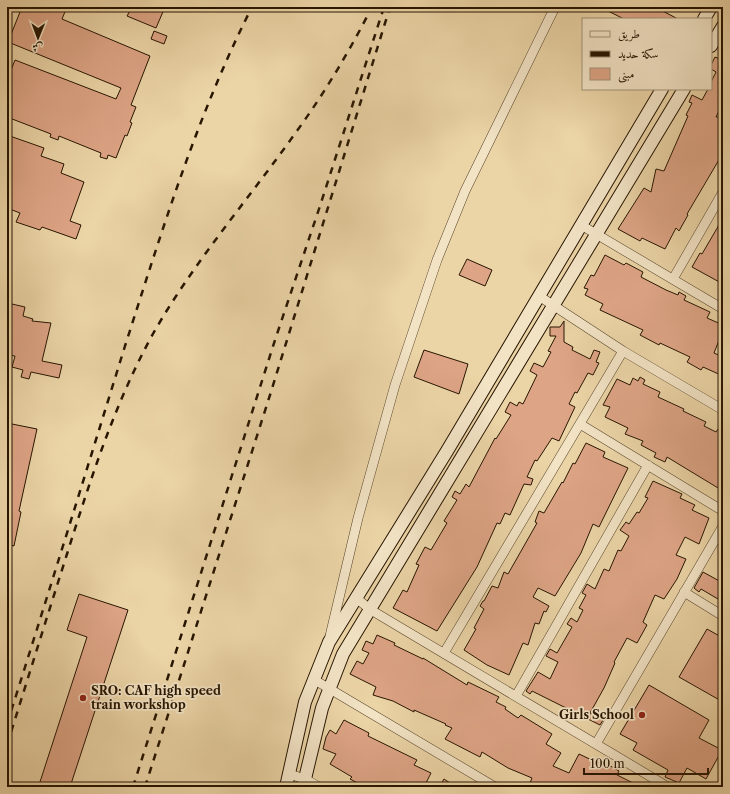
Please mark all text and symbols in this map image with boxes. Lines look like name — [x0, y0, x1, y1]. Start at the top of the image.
north arrow — [18, 18, 58, 58]
legend — [582, 18, 712, 90]
text: طريق — [618, 26, 640, 42]
text: ش — [32, 41, 43, 55]
text: سكة حديد — [618, 46, 659, 61]
text: مبنى — [618, 66, 634, 83]
place label: SRO: CAF high speed train workshop — [91, 683, 221, 712]
marker: SRO: CAF high speed train workshop — [78, 693, 88, 703]
place label: Girls School — [559, 707, 634, 722]
marker: Girls School — [637, 710, 647, 720]
scale bar — [584, 750, 708, 776]
text: 100 m — [590, 756, 625, 771]

